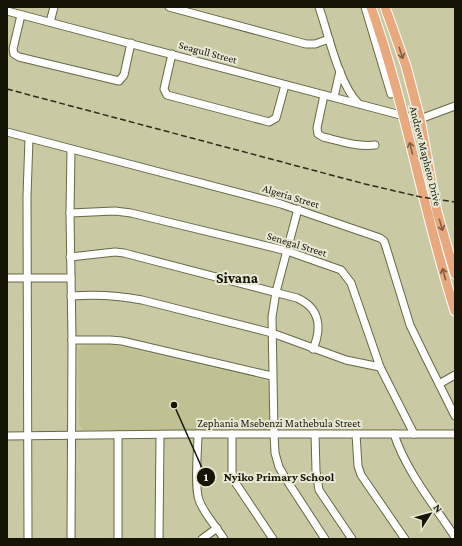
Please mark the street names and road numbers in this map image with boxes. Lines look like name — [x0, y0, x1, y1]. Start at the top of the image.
street label: Seagull Street — [177, 38, 239, 67]
street label: Andrew Mapheto Drive — [407, 105, 444, 207]
street label: Algeria Street — [261, 182, 321, 211]
street label: Senegal Street — [265, 229, 329, 260]
street label: Zephania Msebenzi Mathebula Street — [197, 417, 361, 430]

